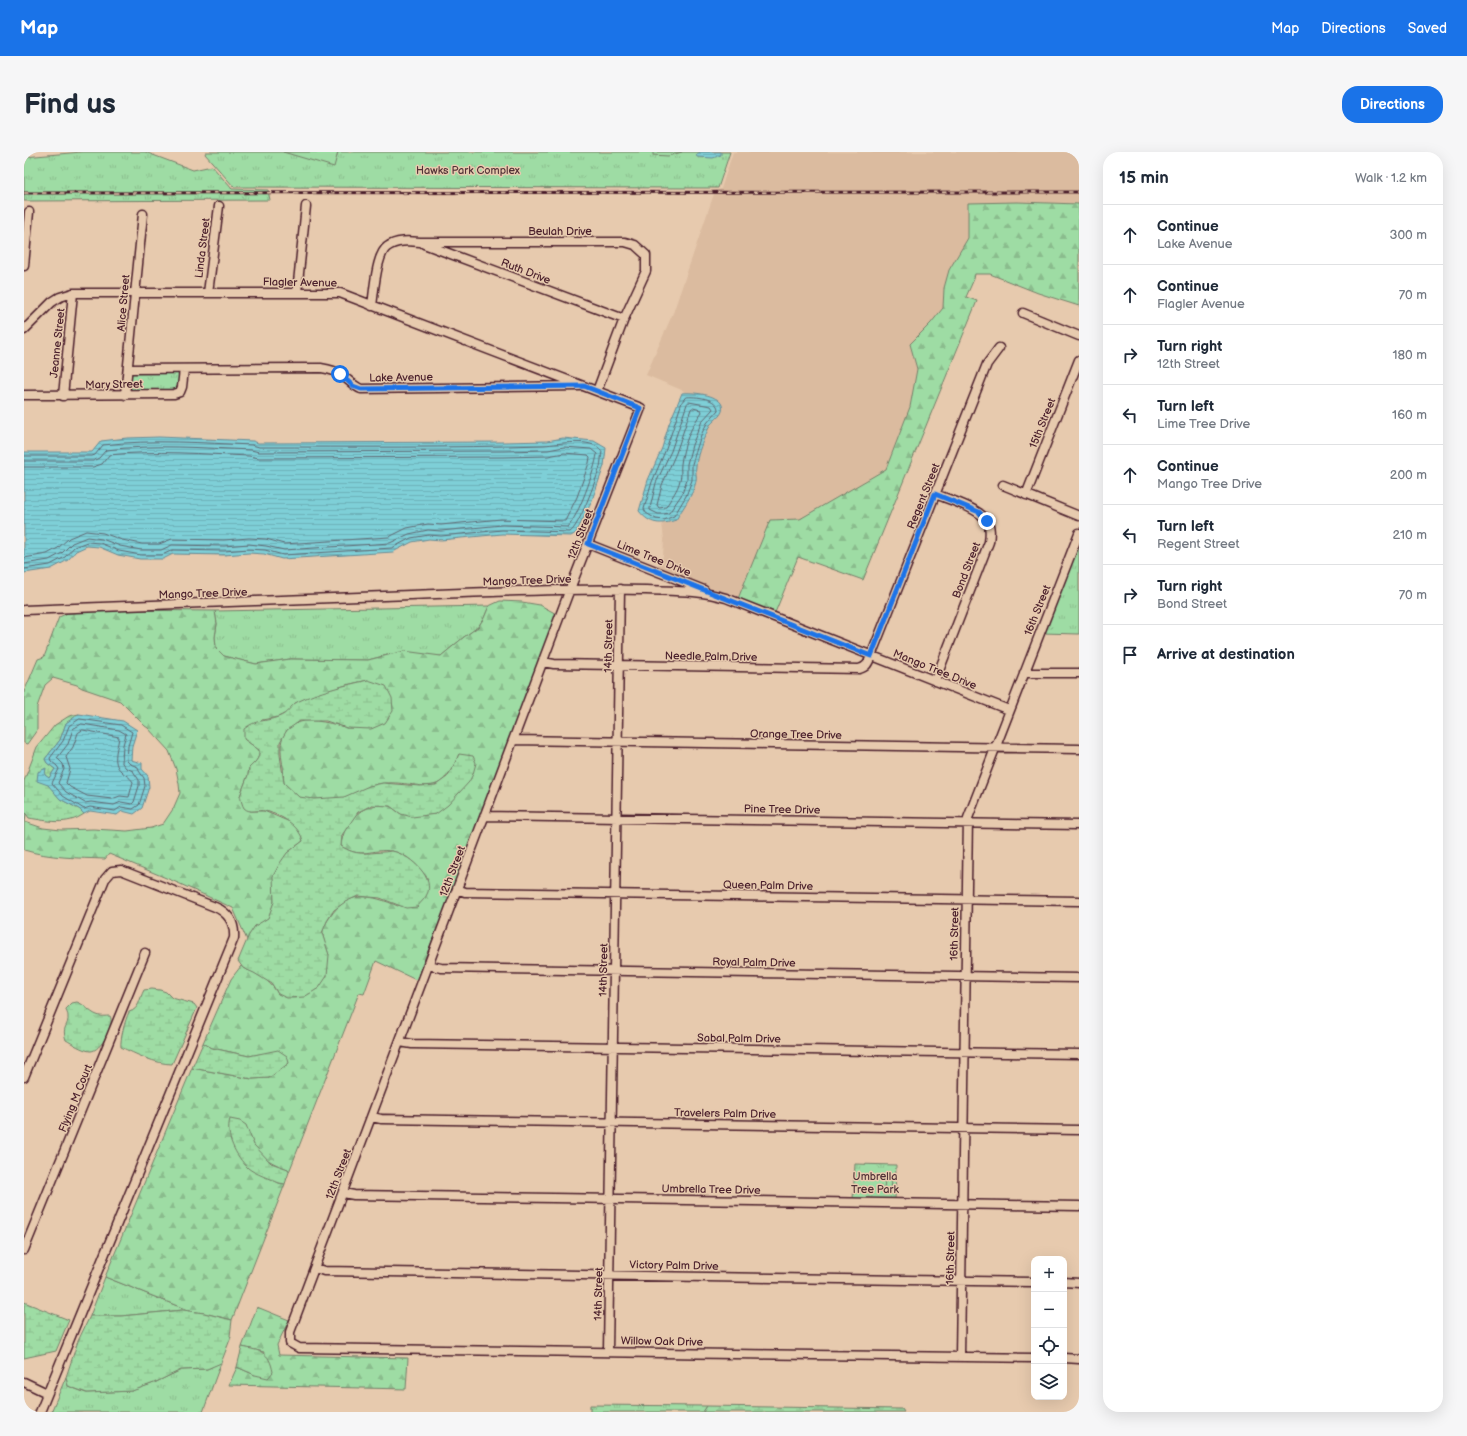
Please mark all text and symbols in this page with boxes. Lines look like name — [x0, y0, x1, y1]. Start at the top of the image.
text: Map — [20, 17, 58, 40]
text: Map — [1271, 20, 1299, 37]
text: Directions — [1321, 20, 1386, 37]
text: Saved — [1408, 20, 1447, 37]
button: Directions — [1342, 86, 1443, 123]
text: Find us — [24, 88, 116, 121]
park label: Hawks Park Complex — [416, 164, 520, 177]
text: 15 min — [1119, 168, 1169, 188]
text: Walk · 1.2 km — [1355, 170, 1427, 186]
street label: Linda Street — [192, 217, 213, 279]
text: Continue — [1157, 217, 1219, 236]
icon: ahead — [1119, 224, 1141, 246]
street label: Beulah Drive — [528, 225, 592, 238]
text: 300 m — [1389, 227, 1427, 243]
text: Lake Avenue — [1157, 236, 1232, 252]
street label: Ruth Drive — [499, 256, 553, 287]
street label: Alice Street — [115, 273, 133, 332]
street label: Flagler Avenue — [263, 275, 338, 290]
text: Continue — [1157, 277, 1219, 296]
icon: ahead — [1119, 284, 1141, 306]
text: 70 m — [1399, 287, 1427, 303]
text: Flagler Avenue — [1157, 296, 1245, 312]
street label: Jeanne Street — [47, 307, 68, 379]
text: Turn right — [1157, 337, 1222, 356]
icon: right — [1119, 344, 1141, 366]
text: 180 m — [1392, 347, 1427, 363]
text: 12th Street — [1157, 356, 1220, 372]
route start — [331, 365, 349, 383]
street label: Lake Avenue — [369, 370, 434, 385]
street label: Mary Street — [85, 377, 143, 392]
street label: 15th Street — [1027, 396, 1059, 450]
text: Turn left — [1157, 397, 1214, 416]
icon: left — [1119, 404, 1141, 426]
text: 160 m — [1392, 407, 1427, 423]
text: Lime Tree Drive — [1157, 416, 1250, 432]
text: Continue — [1157, 457, 1219, 476]
street label: Regent Street — [904, 461, 943, 531]
icon: ahead — [1119, 464, 1141, 486]
text: 200 m — [1390, 467, 1427, 483]
text: Mango Tree Drive — [1157, 476, 1262, 492]
street label: 12th Street — [565, 506, 596, 561]
route end — [978, 512, 996, 530]
text: Turn left — [1157, 517, 1214, 536]
icon: left — [1119, 524, 1141, 546]
text: 210 m — [1393, 527, 1427, 543]
text: Regent Street — [1157, 536, 1239, 552]
street label: Lime Tree Drive — [615, 538, 693, 579]
street label: Bond Street — [950, 540, 983, 600]
street label: Mango Tree Drive — [482, 572, 572, 589]
text: Turn right — [1157, 577, 1222, 596]
street label: 16th Street — [1021, 582, 1054, 637]
icon: right — [1119, 584, 1141, 606]
street label: Mango Tree Drive — [158, 585, 248, 602]
text: 70 m — [1399, 587, 1427, 603]
text: Bond Street — [1157, 596, 1227, 612]
street label: 14th Street — [602, 619, 615, 673]
icon: arrive — [1119, 644, 1141, 666]
text: Arrive at destination — [1157, 645, 1295, 664]
street label: Mango Tree Drive — [891, 647, 979, 692]
street label: Needle Palm Drive — [665, 649, 758, 664]
street label: Orange Tree Drive — [750, 727, 842, 742]
street label: Pine Tree Drive — [744, 802, 821, 817]
street label: 12th Street — [437, 843, 468, 898]
street label: Queen Palm Drive — [723, 878, 814, 893]
street label: 16th Street — [948, 907, 961, 961]
street label: 14th Street — [597, 943, 610, 997]
street label: Royal Palm Drive — [712, 955, 796, 970]
street label: Sabal Palm Drive — [697, 1031, 781, 1046]
street label: Flying M Court — [56, 1062, 95, 1134]
street label: Travelers Palm Drive — [674, 1106, 777, 1121]
street label: 12th Street — [323, 1146, 354, 1201]
park label: Umbrella Tree Park — [851, 1170, 900, 1196]
street label: Umbrella Tree Drive — [661, 1182, 761, 1197]
street label: 16th Street — [944, 1231, 957, 1285]
map controls — [1031, 1256, 1067, 1400]
button: + — [1031, 1256, 1067, 1292]
street label: Victory Palm Drive — [629, 1258, 719, 1273]
street label: 14th Street — [592, 1267, 605, 1321]
button: − — [1031, 1292, 1067, 1328]
button: locate — [1031, 1328, 1067, 1364]
street label: Willow Oak Drive — [621, 1334, 704, 1349]
button: layers — [1031, 1364, 1067, 1400]

